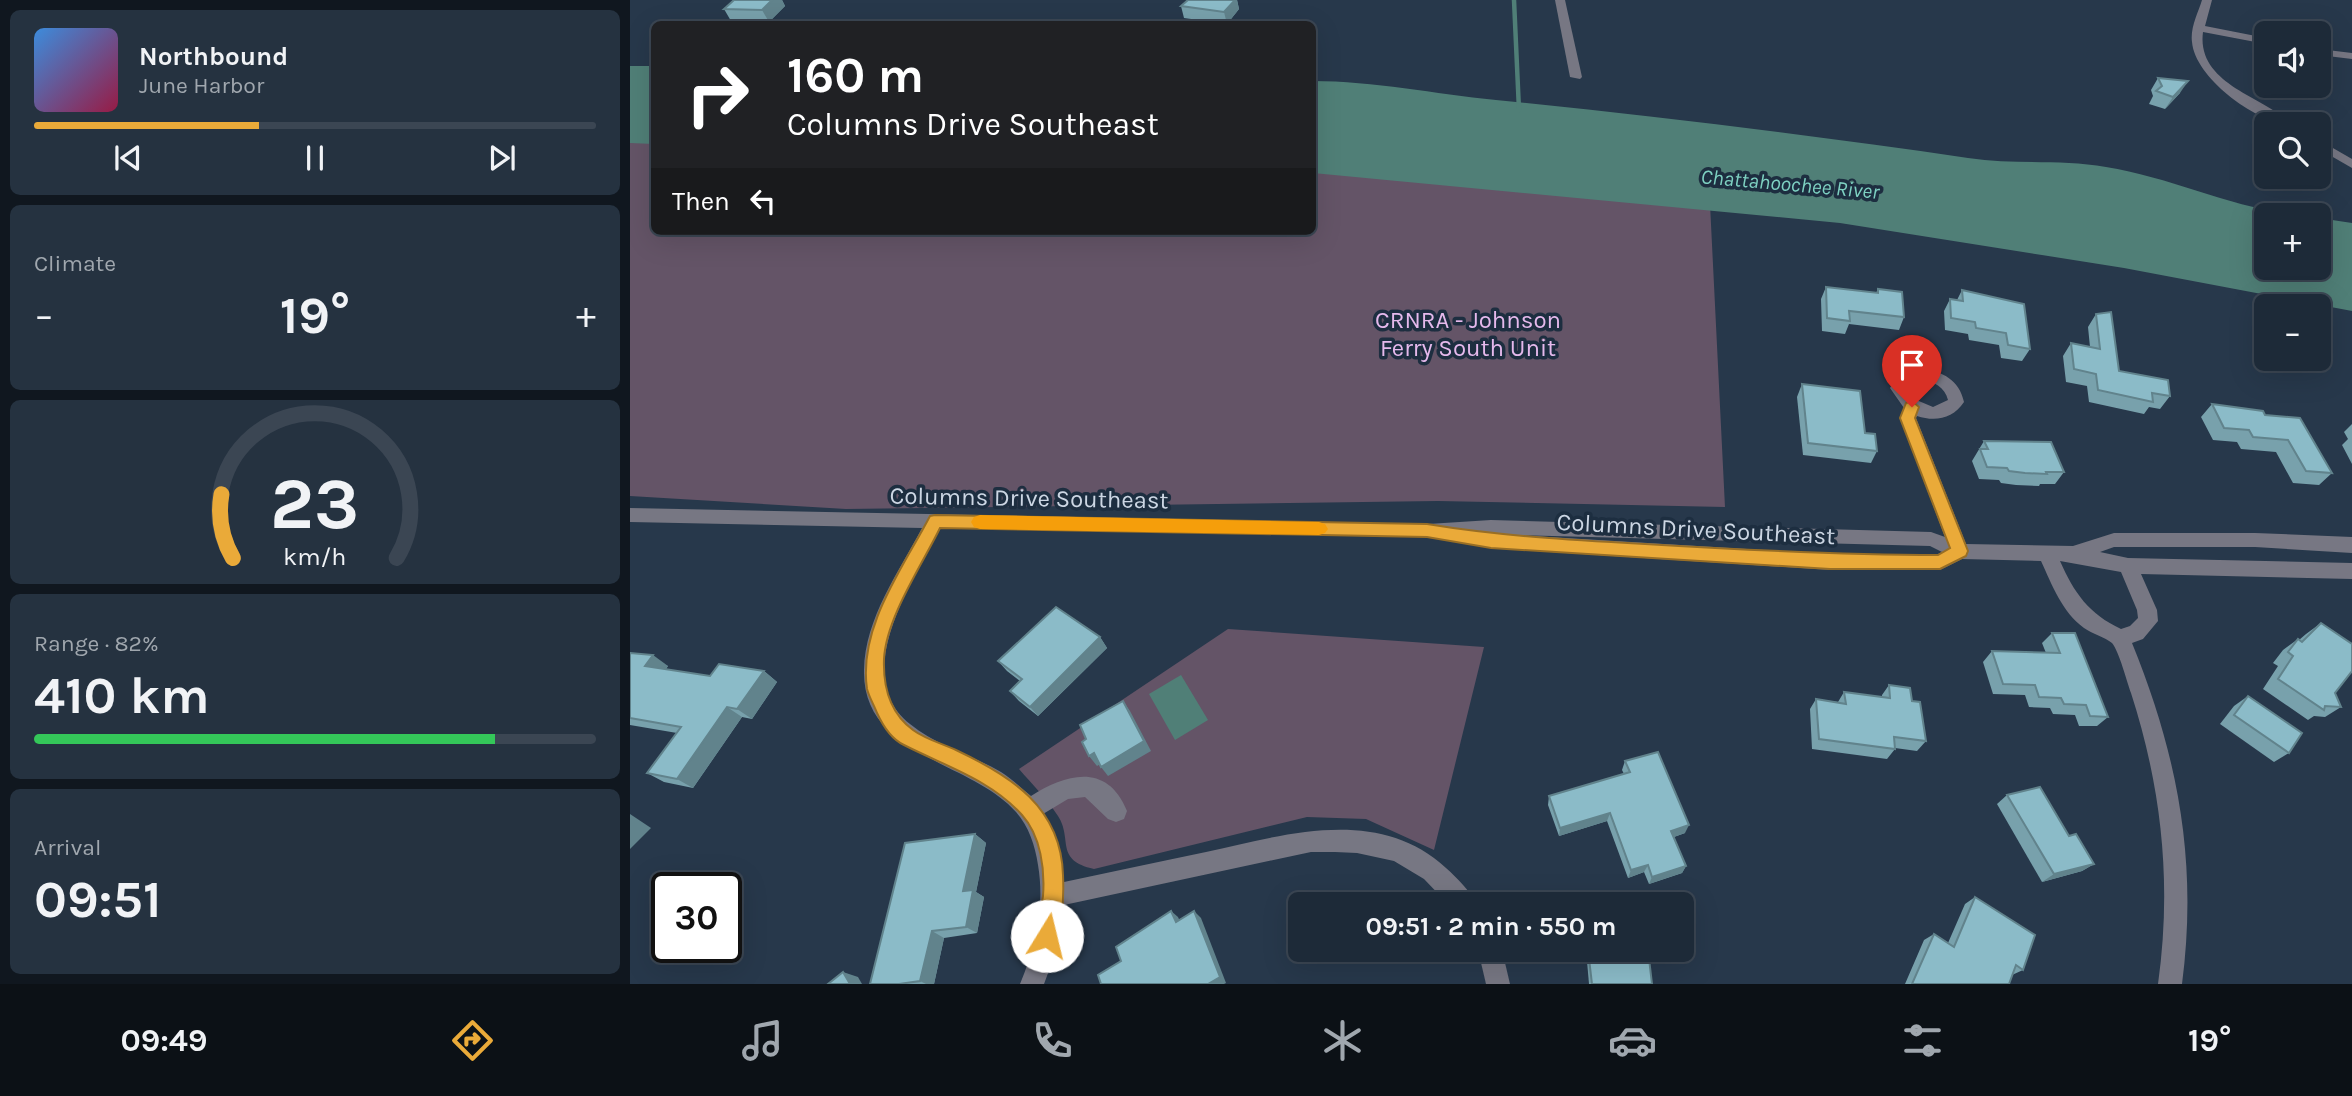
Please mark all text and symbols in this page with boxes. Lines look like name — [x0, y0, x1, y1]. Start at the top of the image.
map controls — [2254, 21, 2331, 371]
button: sound — [2254, 21, 2331, 98]
text: Northbound — [139, 41, 288, 72]
text: 160 m — [787, 47, 924, 104]
icon: right — [672, 49, 763, 140]
text: June Harbor — [139, 72, 264, 99]
text: Columns Drive Southeast — [787, 106, 1159, 143]
button: search — [2254, 112, 2331, 189]
icon: previous — [109, 139, 147, 177]
icon: pause — [296, 139, 334, 177]
icon: next — [483, 139, 521, 177]
water label: Chattahoochee River — [1700, 164, 1881, 204]
icon: left — [744, 182, 782, 220]
text: Then — [672, 186, 730, 217]
button: + — [2254, 203, 2331, 280]
text: Climate — [34, 250, 116, 277]
text: 19° — [280, 285, 350, 346]
text: − — [34, 293, 54, 338]
text: + — [576, 293, 596, 338]
button: − — [2254, 294, 2331, 371]
park label: CRNRA - Johnson Ferry South Unit — [1375, 306, 1561, 362]
pin — [1882, 335, 1942, 407]
icon: arrive — [1893, 346, 1931, 384]
text: 23 — [270, 461, 360, 546]
street label: Columns Drive Southeast — [889, 482, 1169, 514]
street label: Columns Drive Southeast — [1556, 508, 1836, 550]
text: km/h — [283, 542, 347, 571]
text: Range · 82% — [34, 630, 159, 657]
text: 410 km — [34, 665, 210, 726]
text: Arrival — [34, 834, 101, 861]
text: 09:51 — [34, 869, 161, 930]
speed limit sign: 30 — [651, 872, 742, 963]
position arrow — [1010, 899, 1084, 973]
text: 09:51 · 2 min · 550 m — [1366, 911, 1616, 942]
icon: directions — [448, 1016, 497, 1065]
icon: music — [738, 1016, 787, 1065]
icon: phone — [1028, 1016, 1077, 1065]
icon: climate — [1318, 1016, 1367, 1065]
icon: car — [1608, 1016, 1657, 1065]
icon: filters — [1898, 1016, 1947, 1065]
text: 09:49 — [120, 1022, 207, 1059]
text: 19° — [2188, 1022, 2231, 1059]

